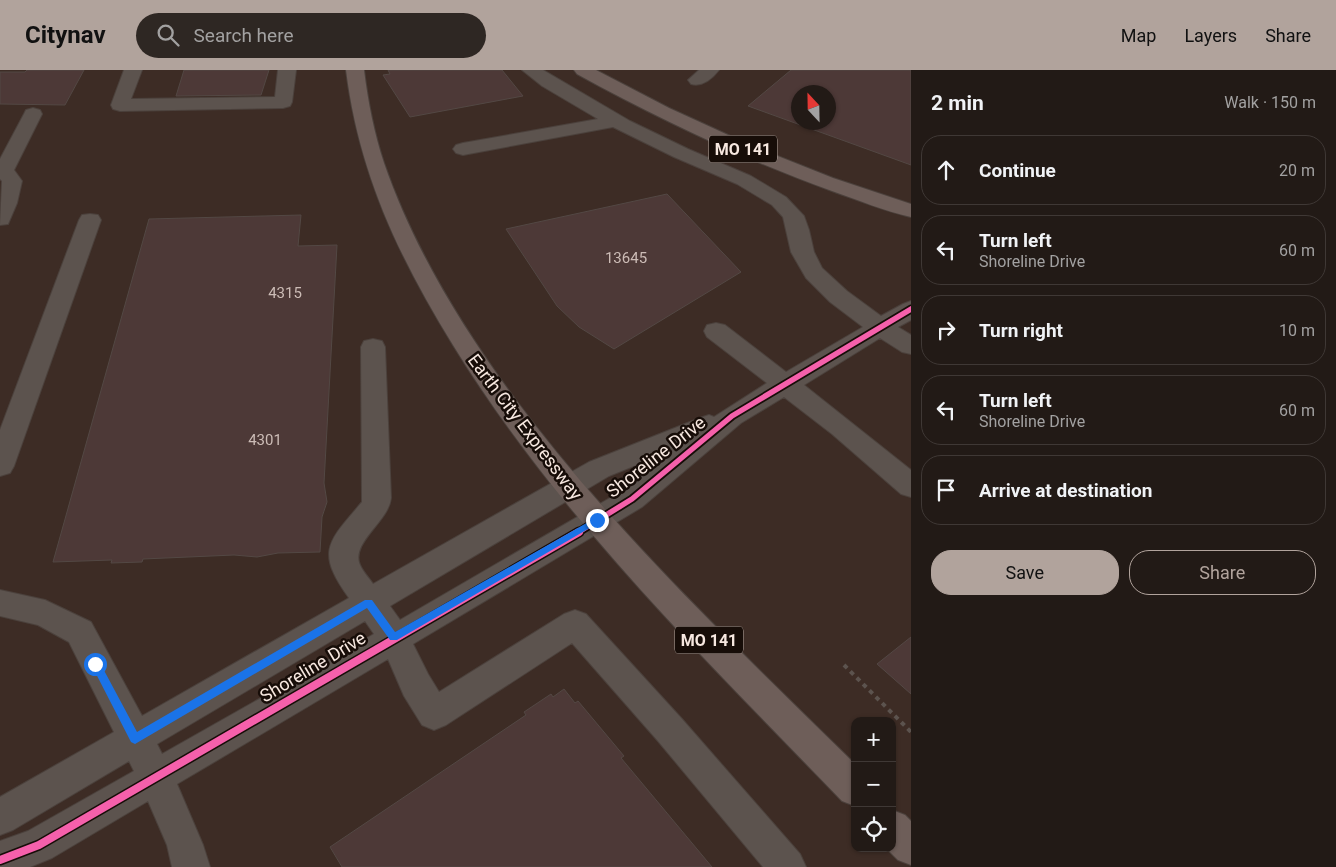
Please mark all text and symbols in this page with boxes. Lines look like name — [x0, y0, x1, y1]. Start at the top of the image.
search box — [136, 13, 486, 58]
text: Citynav — [25, 21, 106, 49]
icon: search — [154, 21, 182, 49]
text: Search here — [194, 24, 294, 47]
text: Map — [1121, 25, 1156, 46]
text: Layers — [1184, 25, 1237, 46]
text: Share — [1265, 25, 1311, 46]
north arrow — [791, 85, 836, 130]
text: 2 min — [931, 91, 984, 115]
text: Walk · 150 m — [1224, 93, 1316, 112]
road number: MO 141 — [709, 136, 777, 162]
icon: ahead — [932, 156, 960, 184]
text: Continue — [979, 159, 1056, 182]
text: 20 m — [1279, 161, 1315, 180]
text: Turn left — [979, 229, 1052, 252]
icon: left — [932, 236, 960, 264]
text: 60 m — [1279, 241, 1315, 260]
house number: 13645 — [605, 249, 647, 267]
text: Shoreline Drive — [979, 252, 1085, 271]
house number: 4315 — [268, 284, 302, 302]
icon: right — [932, 316, 960, 344]
text: Turn right — [979, 319, 1063, 342]
text: 10 m — [1279, 321, 1315, 340]
street label: Earth City Expressway — [464, 350, 587, 504]
text: Turn left — [979, 389, 1052, 412]
icon: left — [932, 396, 960, 424]
text: 60 m — [1279, 401, 1315, 420]
street label: Shoreline Drive — [602, 412, 709, 502]
text: Shoreline Drive — [979, 412, 1085, 431]
house number: 4301 — [248, 431, 282, 449]
icon: arrive — [932, 476, 960, 504]
text: Arrive at destination — [979, 479, 1152, 502]
route end — [586, 509, 609, 532]
button: Save — [931, 550, 1119, 595]
button: Share — [1129, 550, 1316, 595]
road number: MO 141 — [675, 626, 743, 654]
street label: Shoreline Drive — [256, 627, 369, 706]
route start — [84, 653, 107, 676]
map controls — [851, 717, 896, 852]
button: + — [851, 717, 896, 762]
button: − — [851, 762, 896, 807]
button: locate — [851, 807, 896, 852]

